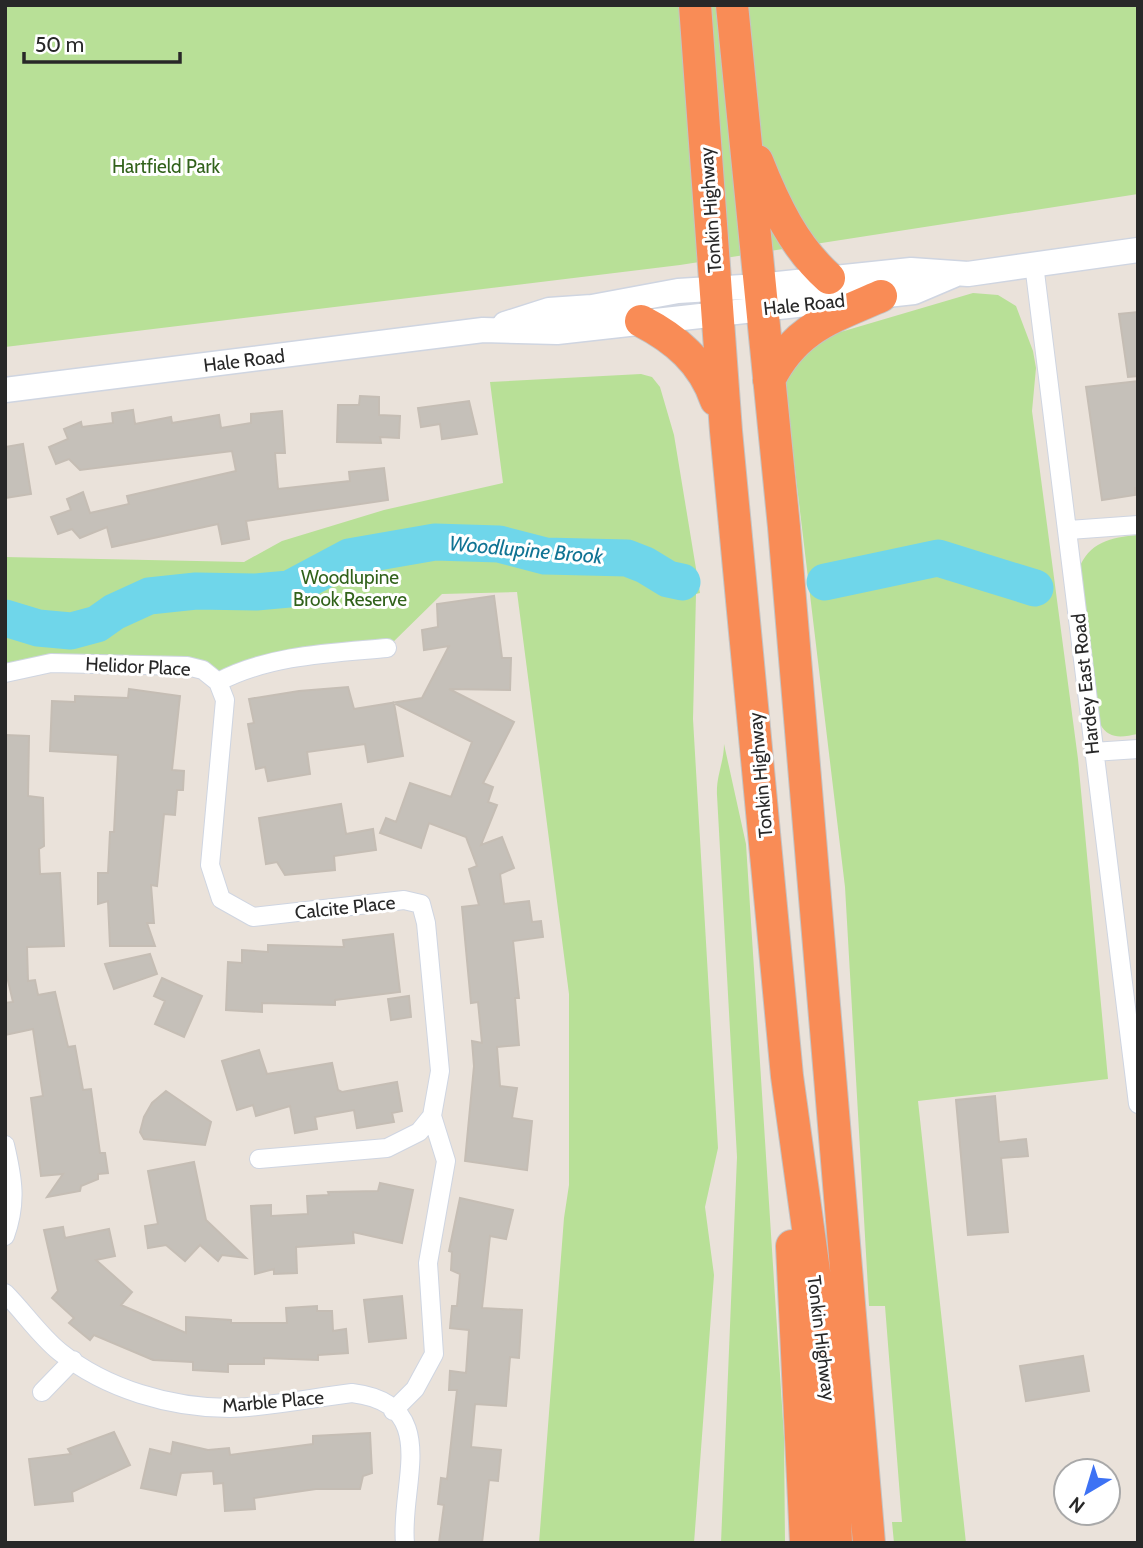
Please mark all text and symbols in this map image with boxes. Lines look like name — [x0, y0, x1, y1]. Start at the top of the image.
scale bar — [24, 21, 180, 65]
text: 50 m — [35, 32, 84, 57]
street label: Tonkin Highway — [695, 146, 726, 274]
park label: Hartfield Park — [112, 155, 221, 178]
street label: Hale Road — [762, 289, 846, 320]
street label: Hale Road — [202, 344, 286, 377]
water label: Woodlupine Brook — [448, 530, 605, 569]
park label: Woodlupine Brook Reserve — [293, 566, 407, 611]
street label: Hardey East Road — [1067, 612, 1104, 756]
street label: Helidor Place — [85, 652, 191, 681]
street label: Tonkin Highway — [744, 711, 777, 839]
street label: Calcite Place — [294, 891, 397, 924]
street label: Tonkin Highway — [802, 1274, 841, 1402]
street label: Marble Place — [221, 1386, 325, 1417]
north arrow — [1052, 1457, 1122, 1527]
text: N — [1064, 1492, 1089, 1518]

